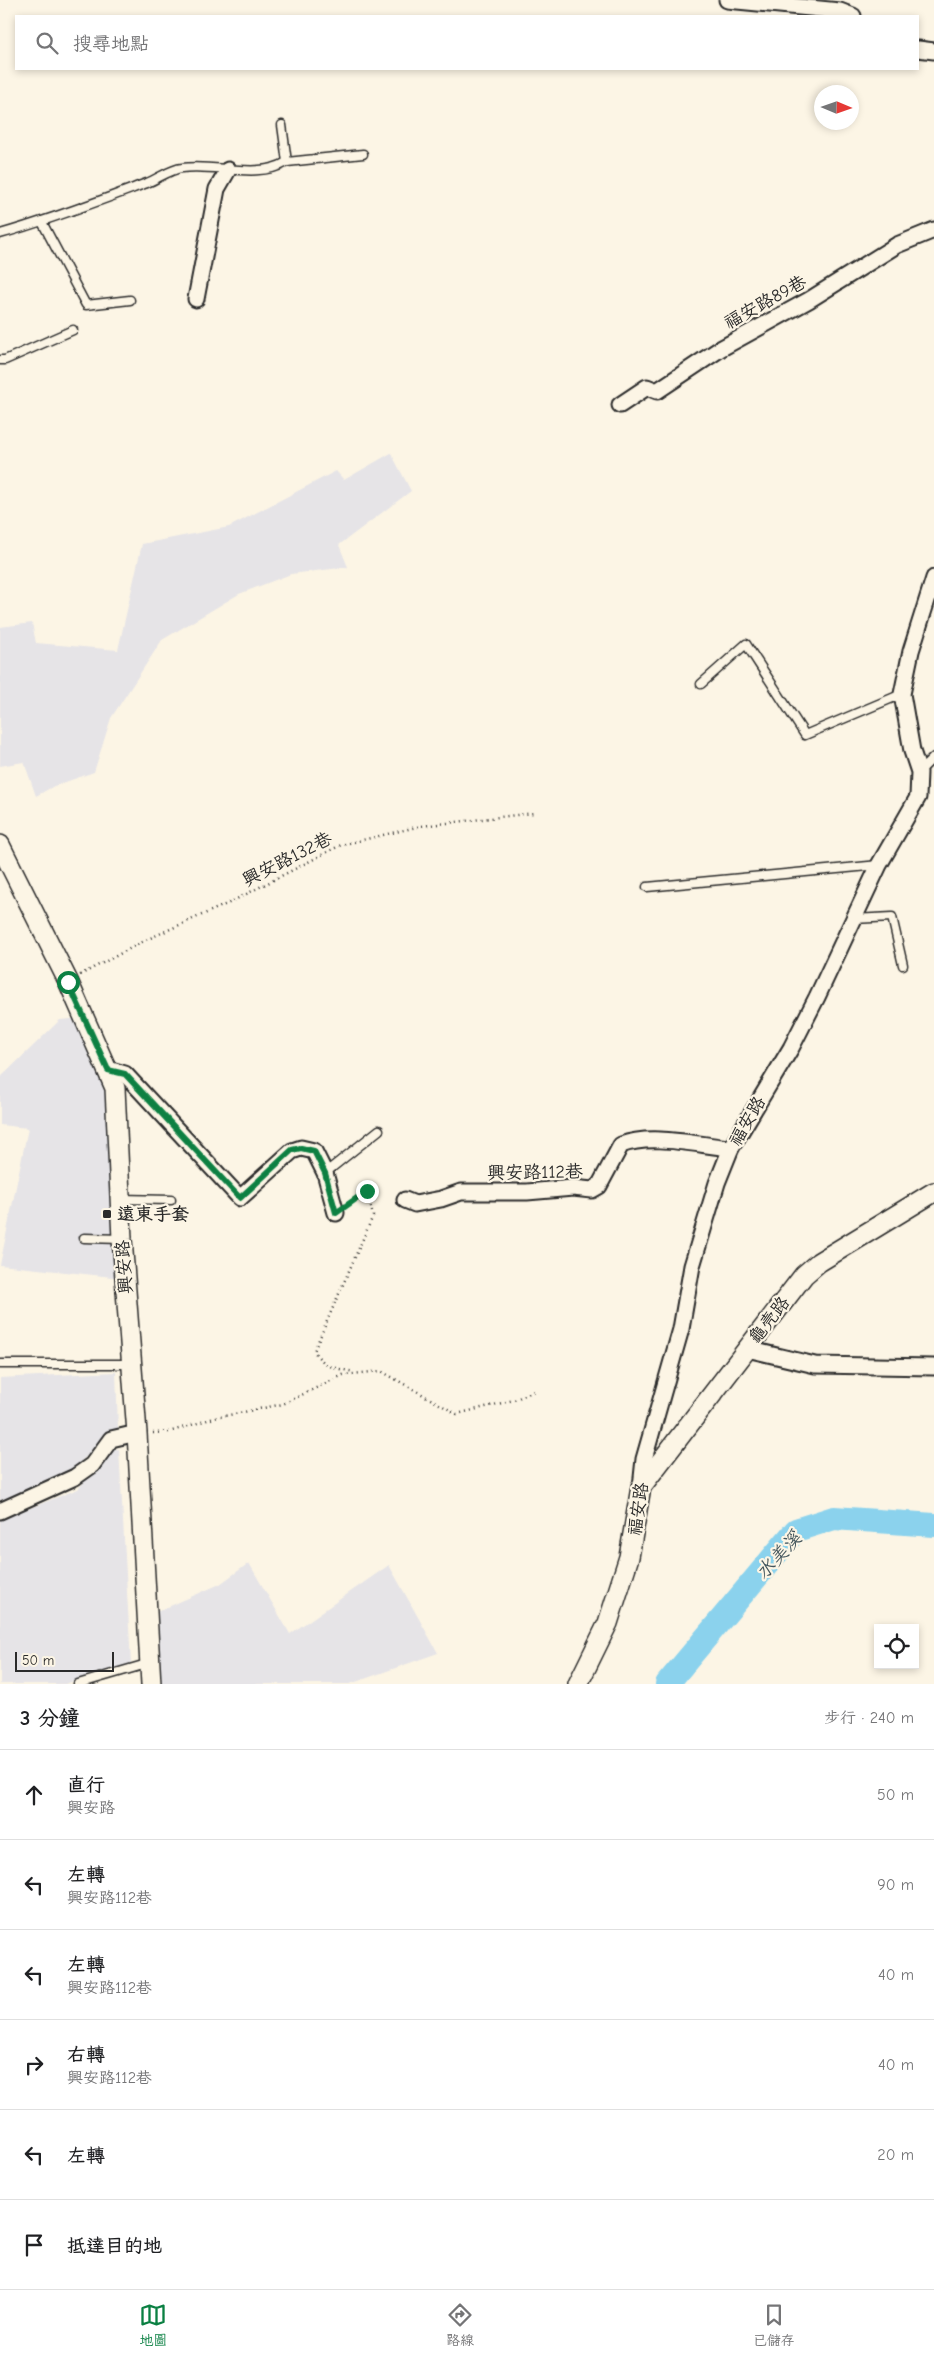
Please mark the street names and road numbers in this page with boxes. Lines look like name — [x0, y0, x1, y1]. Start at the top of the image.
street label: 福安路89巷 — [720, 271, 810, 334]
street label: 興安路132巷 — [239, 828, 336, 891]
street label: 福安路 — [725, 1093, 770, 1150]
street label: 興安路112巷 — [487, 1161, 583, 1184]
street label: 興安路 — [112, 1239, 137, 1295]
street label: 龜壳路 — [744, 1293, 794, 1348]
street label: 福安路 — [624, 1481, 653, 1537]

